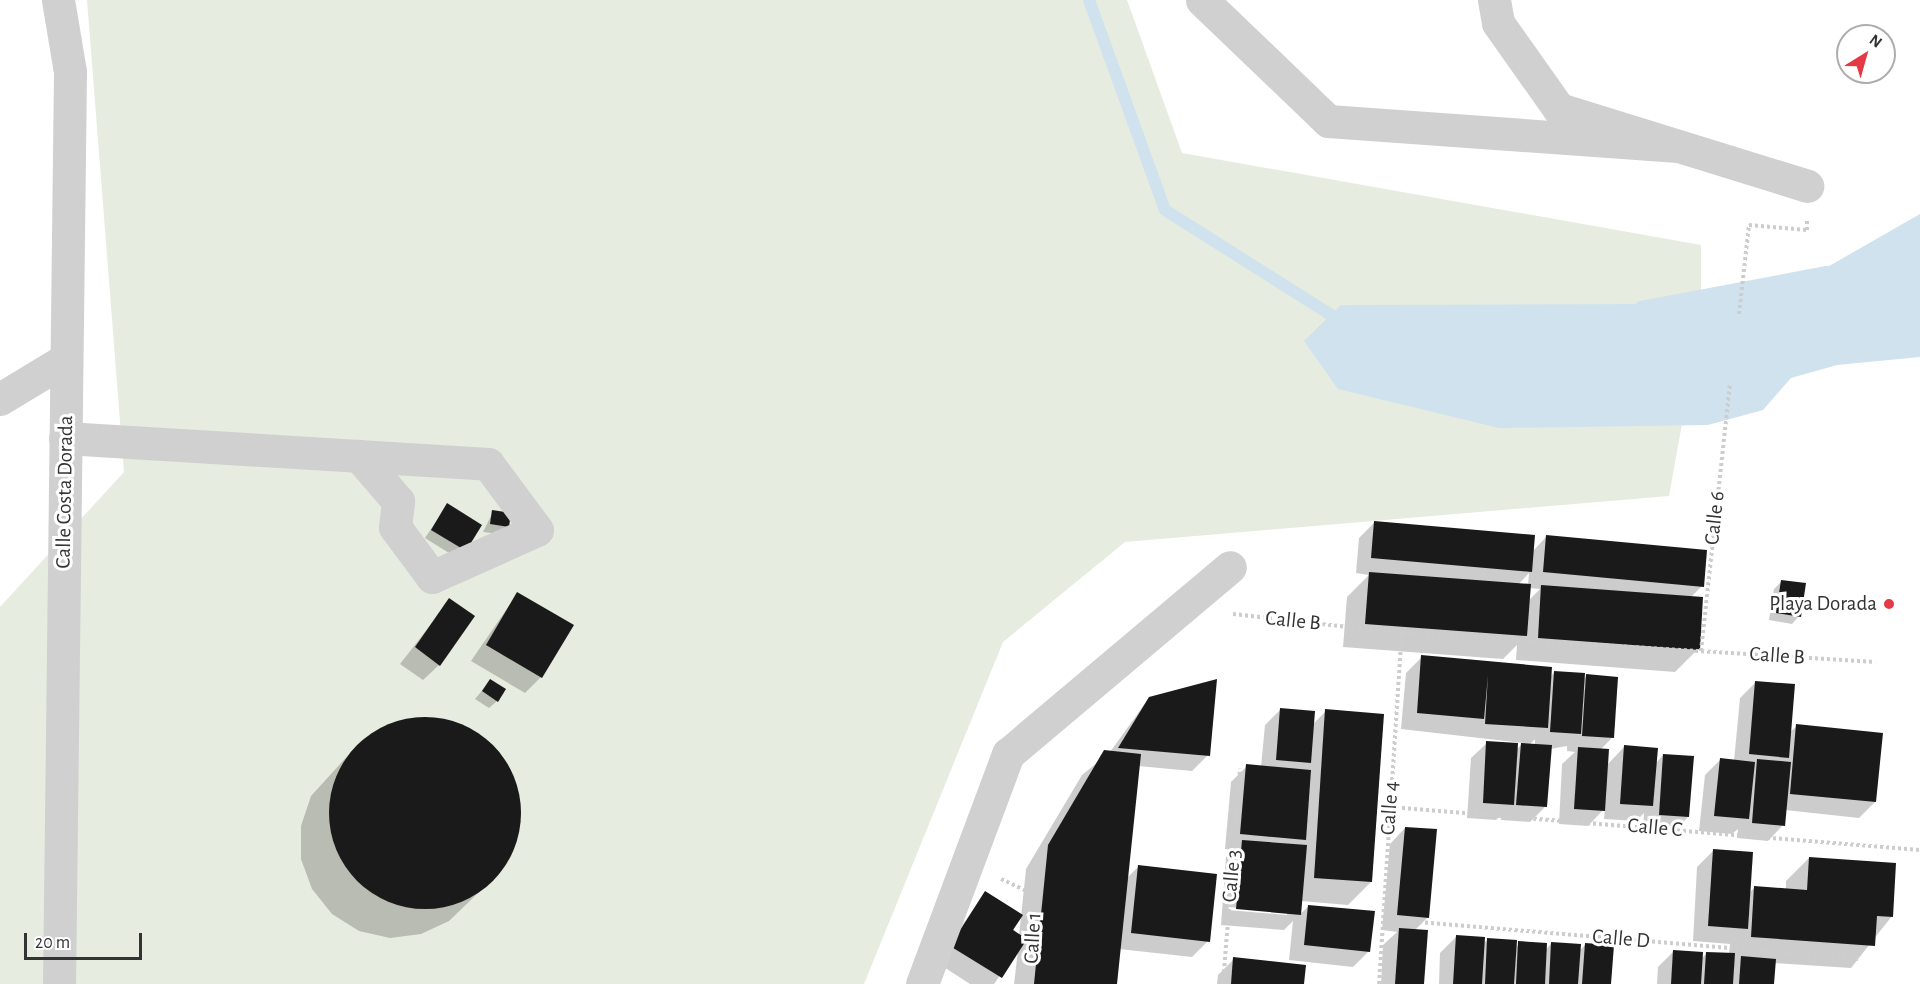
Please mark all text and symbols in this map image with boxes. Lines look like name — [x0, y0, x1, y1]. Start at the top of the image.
north arrow — [1836, 24, 1896, 84]
text: N — [1866, 31, 1885, 51]
street label: Calle Costa Dorada — [51, 415, 79, 569]
street label: Calle 6 — [1700, 490, 1730, 546]
place label: Playa Dorada — [1769, 591, 1877, 617]
marker: Playa Dorada — [1882, 597, 1896, 611]
street label: Calle B — [1264, 606, 1322, 636]
street label: Calle B — [1748, 641, 1806, 671]
street label: Calle 4 — [1376, 780, 1404, 836]
street label: Calle C — [1626, 813, 1684, 843]
street label: Calle 3 — [1217, 849, 1247, 903]
street label: Calle 1 — [1019, 912, 1047, 964]
scale bar — [27, 921, 146, 959]
street label: Calle D — [1591, 924, 1651, 954]
text: 20 m — [35, 934, 70, 952]

